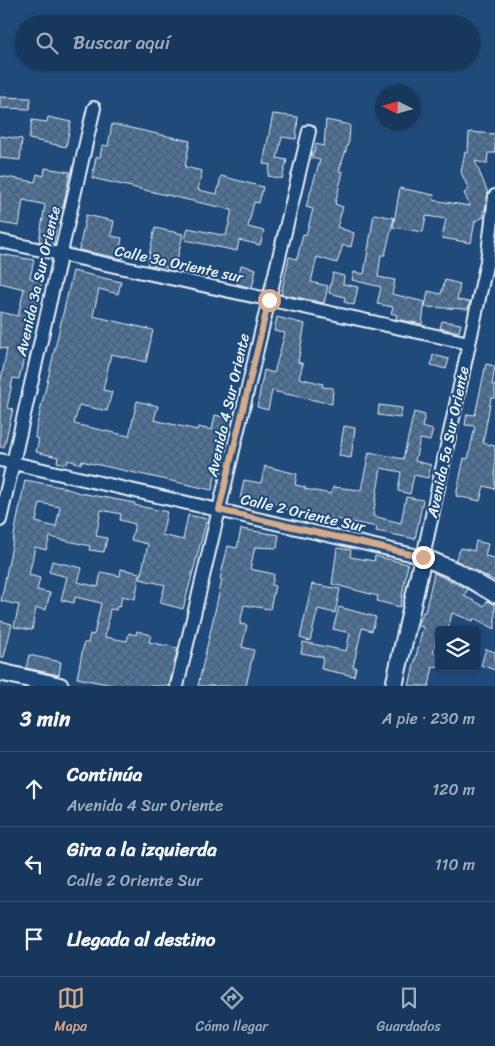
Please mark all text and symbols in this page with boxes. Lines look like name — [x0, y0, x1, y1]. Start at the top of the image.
search box — [15, 15, 480, 70]
text: Buscar aquí — [73, 26, 170, 59]
icon: search — [33, 29, 61, 57]
north arrow — [375, 85, 420, 130]
street label: Avenida 3a Sur Oriente — [8, 203, 68, 360]
street label: Calle 3a Oriente sur — [112, 238, 246, 290]
route start — [258, 289, 281, 312]
street label: Avenida 4 Sur Oriente — [199, 330, 257, 480]
street label: Avenida 5a Sur Oriente — [419, 364, 477, 521]
street label: Calle 2 Oriente Sur — [238, 486, 369, 540]
route end — [412, 546, 435, 569]
map controls — [435, 626, 480, 671]
button: layers — [435, 626, 480, 671]
text: 3 min — [20, 700, 70, 738]
text: A pie · 230 m — [382, 704, 475, 733]
text: Continúa — [67, 758, 142, 791]
icon: ahead — [20, 775, 48, 803]
text: 120 m — [432, 775, 475, 804]
text: Avenida 4 Sur Oriente — [67, 791, 223, 820]
text: Gira a la izquierda — [67, 833, 217, 866]
icon: left — [20, 850, 48, 878]
text: 110 m — [435, 850, 475, 879]
text: Calle 2 Oriente Sur — [67, 866, 203, 895]
text: Llegada al destino — [67, 923, 216, 956]
icon: arrive — [20, 925, 48, 953]
tab: Mapa — [54, 984, 87, 1039]
tab: Cómo llegar — [196, 984, 268, 1039]
tab: Guardados — [376, 984, 441, 1039]

